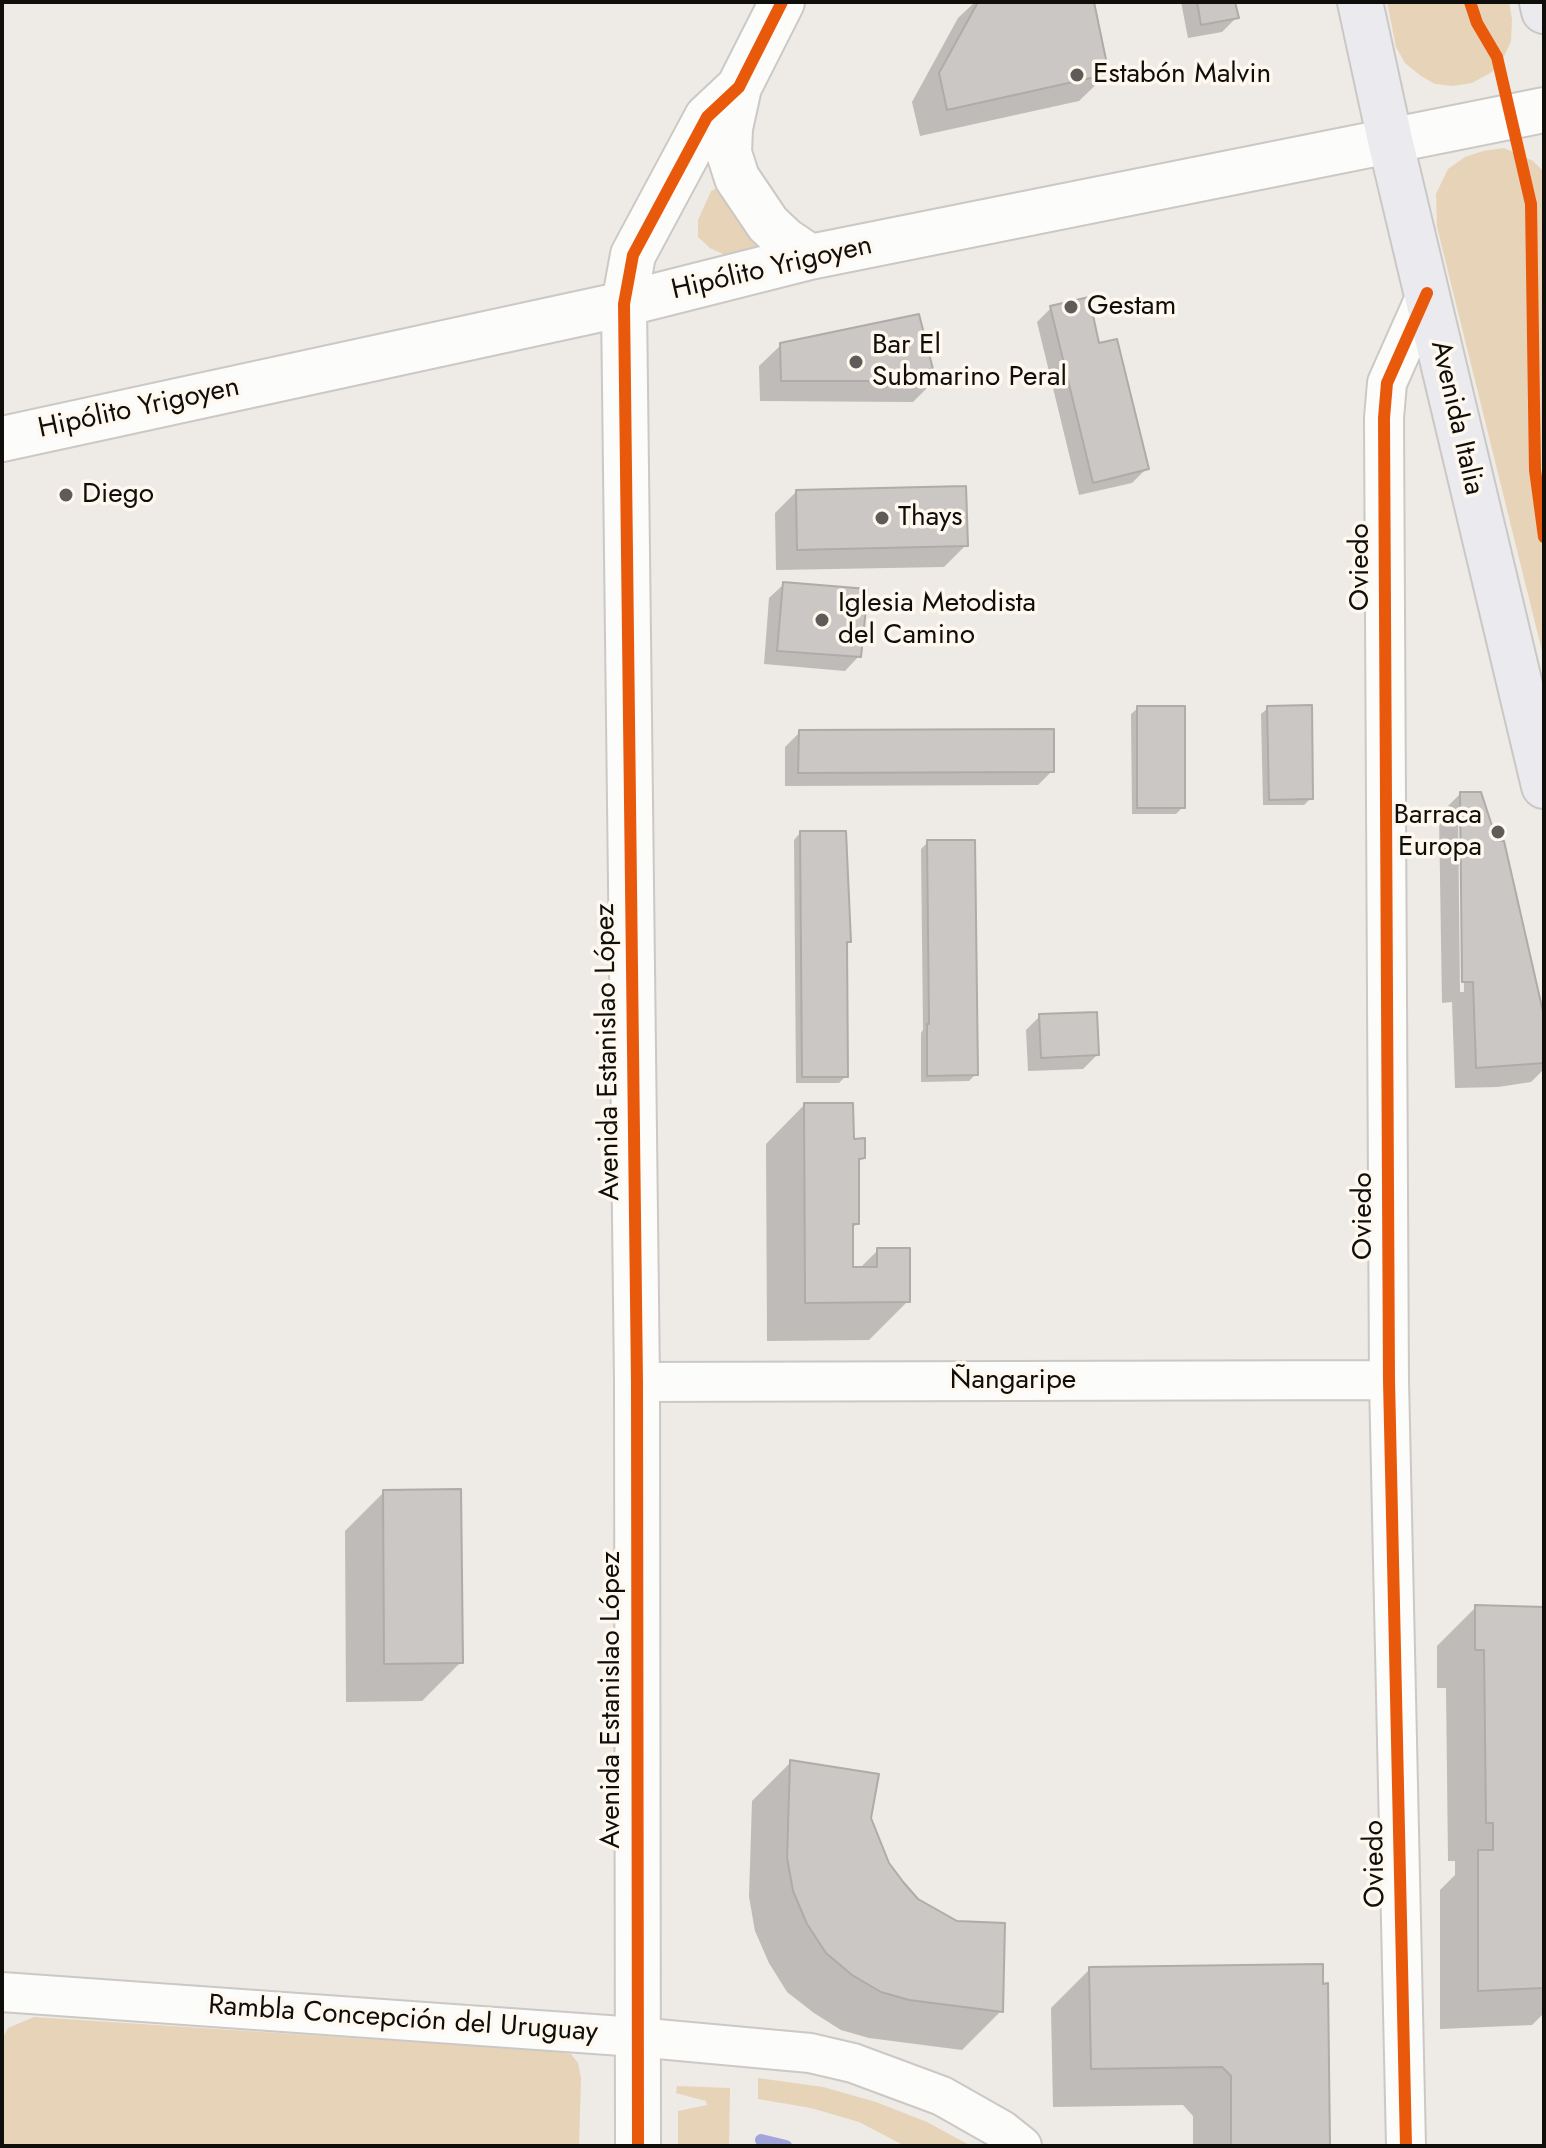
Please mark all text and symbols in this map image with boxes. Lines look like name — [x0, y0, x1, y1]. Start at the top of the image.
place label: Estabón Malvin — [1093, 58, 1271, 92]
marker: Estabón Malvin — [1068, 66, 1086, 84]
street label: Hipólito Yrigoyen — [668, 230, 876, 308]
place label: Gestam — [1087, 290, 1176, 324]
marker: Gestam — [1062, 298, 1080, 316]
place label: Bar El Submarino Peral — [872, 329, 1067, 395]
street label: Avenida Italia — [1422, 338, 1490, 498]
marker: Bar El Submarino Peral — [847, 353, 865, 371]
street label: Hipólito Yrigoyen — [35, 371, 243, 447]
place label: Diego — [82, 478, 154, 512]
marker: Diego — [57, 486, 75, 504]
place label: Thays — [898, 501, 963, 535]
marker: Thays — [873, 509, 891, 527]
street label: Oviedo — [1344, 523, 1378, 611]
place label: Iglesia Metodista del Camino — [838, 587, 1036, 653]
marker: Iglesia Metodista del Camino — [813, 611, 831, 629]
place label: Barraca Europa — [1393, 799, 1482, 865]
marker: Barraca Europa — [1489, 823, 1507, 841]
street label: Avenida Estanislao López — [590, 903, 628, 1201]
street label: Oviedo — [1347, 1172, 1381, 1260]
street label: Ñangaripe — [950, 1364, 1076, 1398]
street label: Avenida Estanislao López — [595, 1551, 629, 1849]
street label: Oviedo — [1358, 1820, 1394, 1908]
street label: Rambla Concepción del Uruguay — [207, 1990, 599, 2050]

